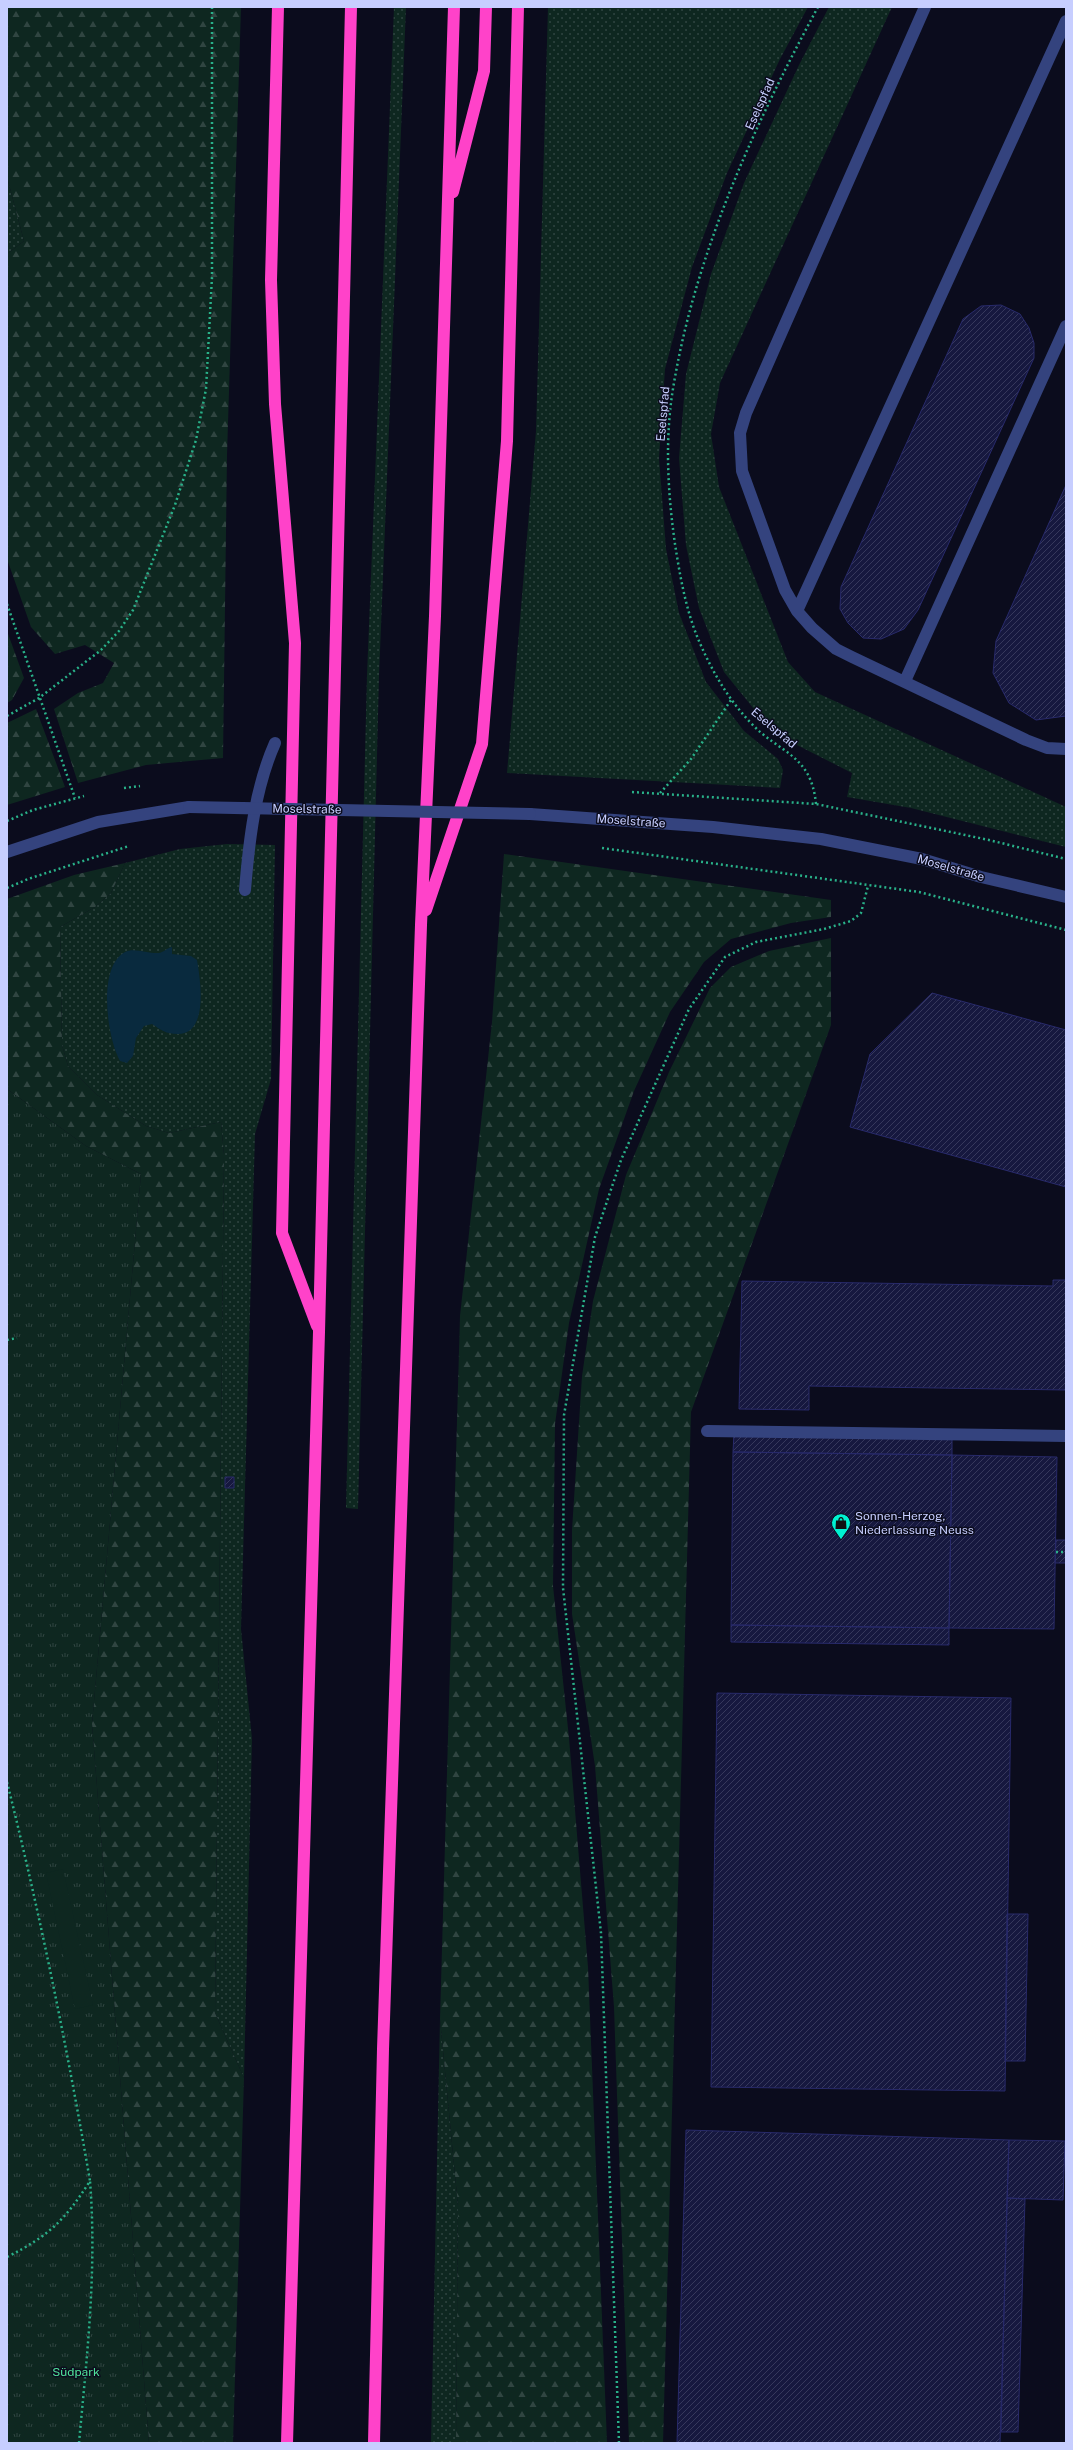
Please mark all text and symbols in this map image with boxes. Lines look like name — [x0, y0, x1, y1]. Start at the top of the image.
street label: Eselspfad — [742, 76, 778, 132]
street label: Eselspfad — [654, 386, 672, 442]
street label: Eselspfad — [748, 705, 800, 751]
street label: Moselstraße — [272, 801, 342, 817]
street label: Moselstraße — [596, 812, 666, 830]
street label: Moselstraße — [916, 852, 986, 884]
place label: Sonnen-Herzog, Niederlassung Neuss — [855, 1509, 974, 1537]
shop icon: Sonnen-Herzog, Niederlassung Neuss — [830, 1512, 852, 1540]
park label: Südpark — [52, 2365, 100, 2379]

